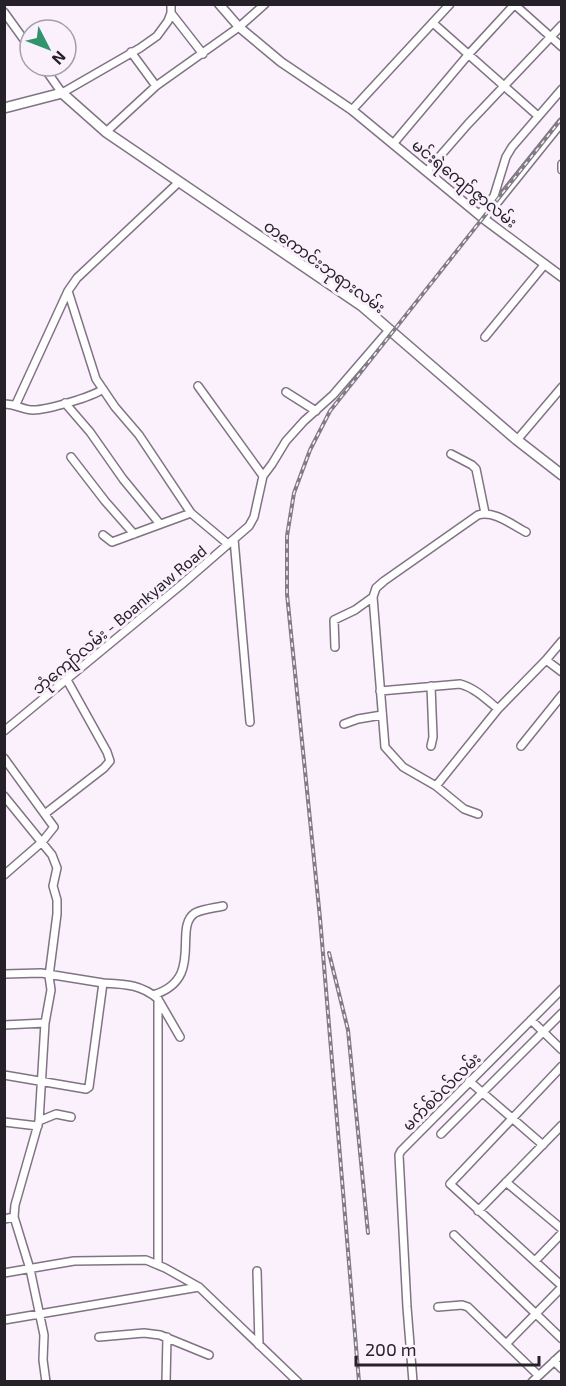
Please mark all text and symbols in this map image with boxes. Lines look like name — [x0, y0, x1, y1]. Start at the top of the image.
north arrow — [18, 18, 78, 78]
text: N — [49, 48, 70, 69]
street label: မင်းရဲကျော်ဇွာလမ်း — [406, 134, 522, 235]
street label: တကောင်းဘုရားလမ်း — [257, 215, 390, 321]
street label: ဘုံကျော်လမ်း - Boankyaw Road — [27, 540, 214, 702]
street label: မက်စ်ဝဲလ်လမ်း — [397, 1047, 484, 1134]
scale bar — [356, 1329, 539, 1367]
text: 200 m — [365, 1338, 417, 1360]

